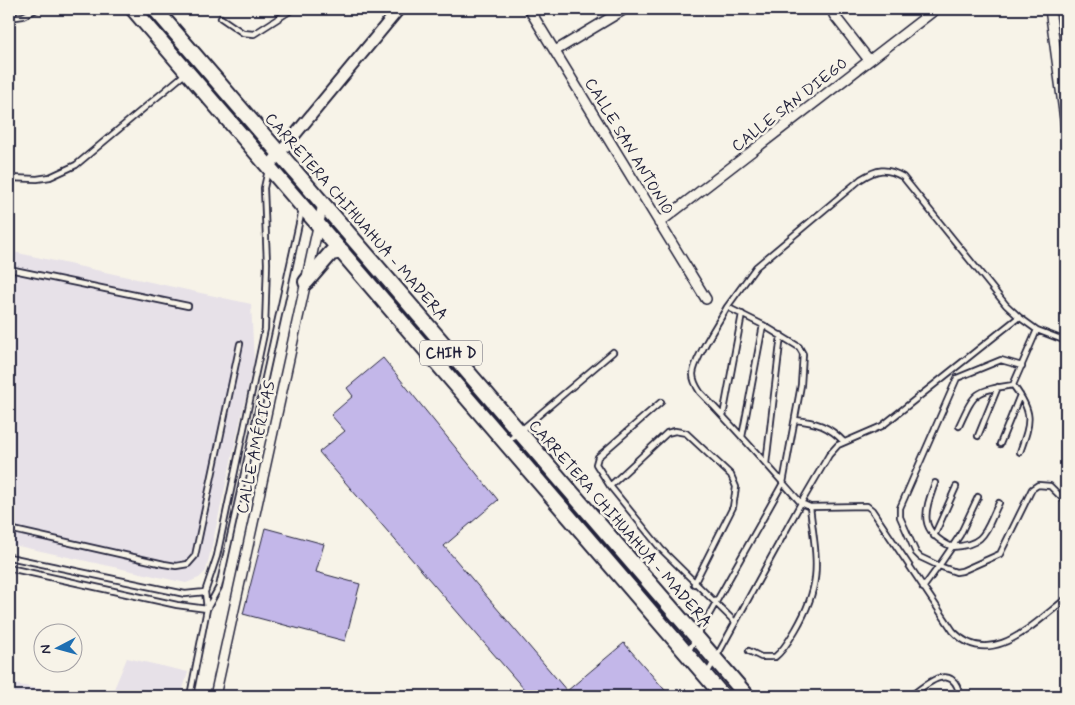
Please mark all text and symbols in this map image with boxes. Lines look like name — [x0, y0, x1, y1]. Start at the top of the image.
street label: CALLE SAN DIEGO — [728, 53, 852, 157]
street label: CALLE SAN ANTONIO — [579, 74, 678, 219]
street label: CARRETERA CHIHUAHUA - MADERA — [260, 109, 452, 325]
road number: CHIH D — [420, 340, 482, 366]
street label: CALLE AMÉRICAS — [232, 379, 281, 516]
street label: CARRETERA CHIHUAHUA - MADERA — [524, 416, 716, 632]
north arrow — [32, 622, 82, 672]
text: N — [37, 644, 56, 655]

